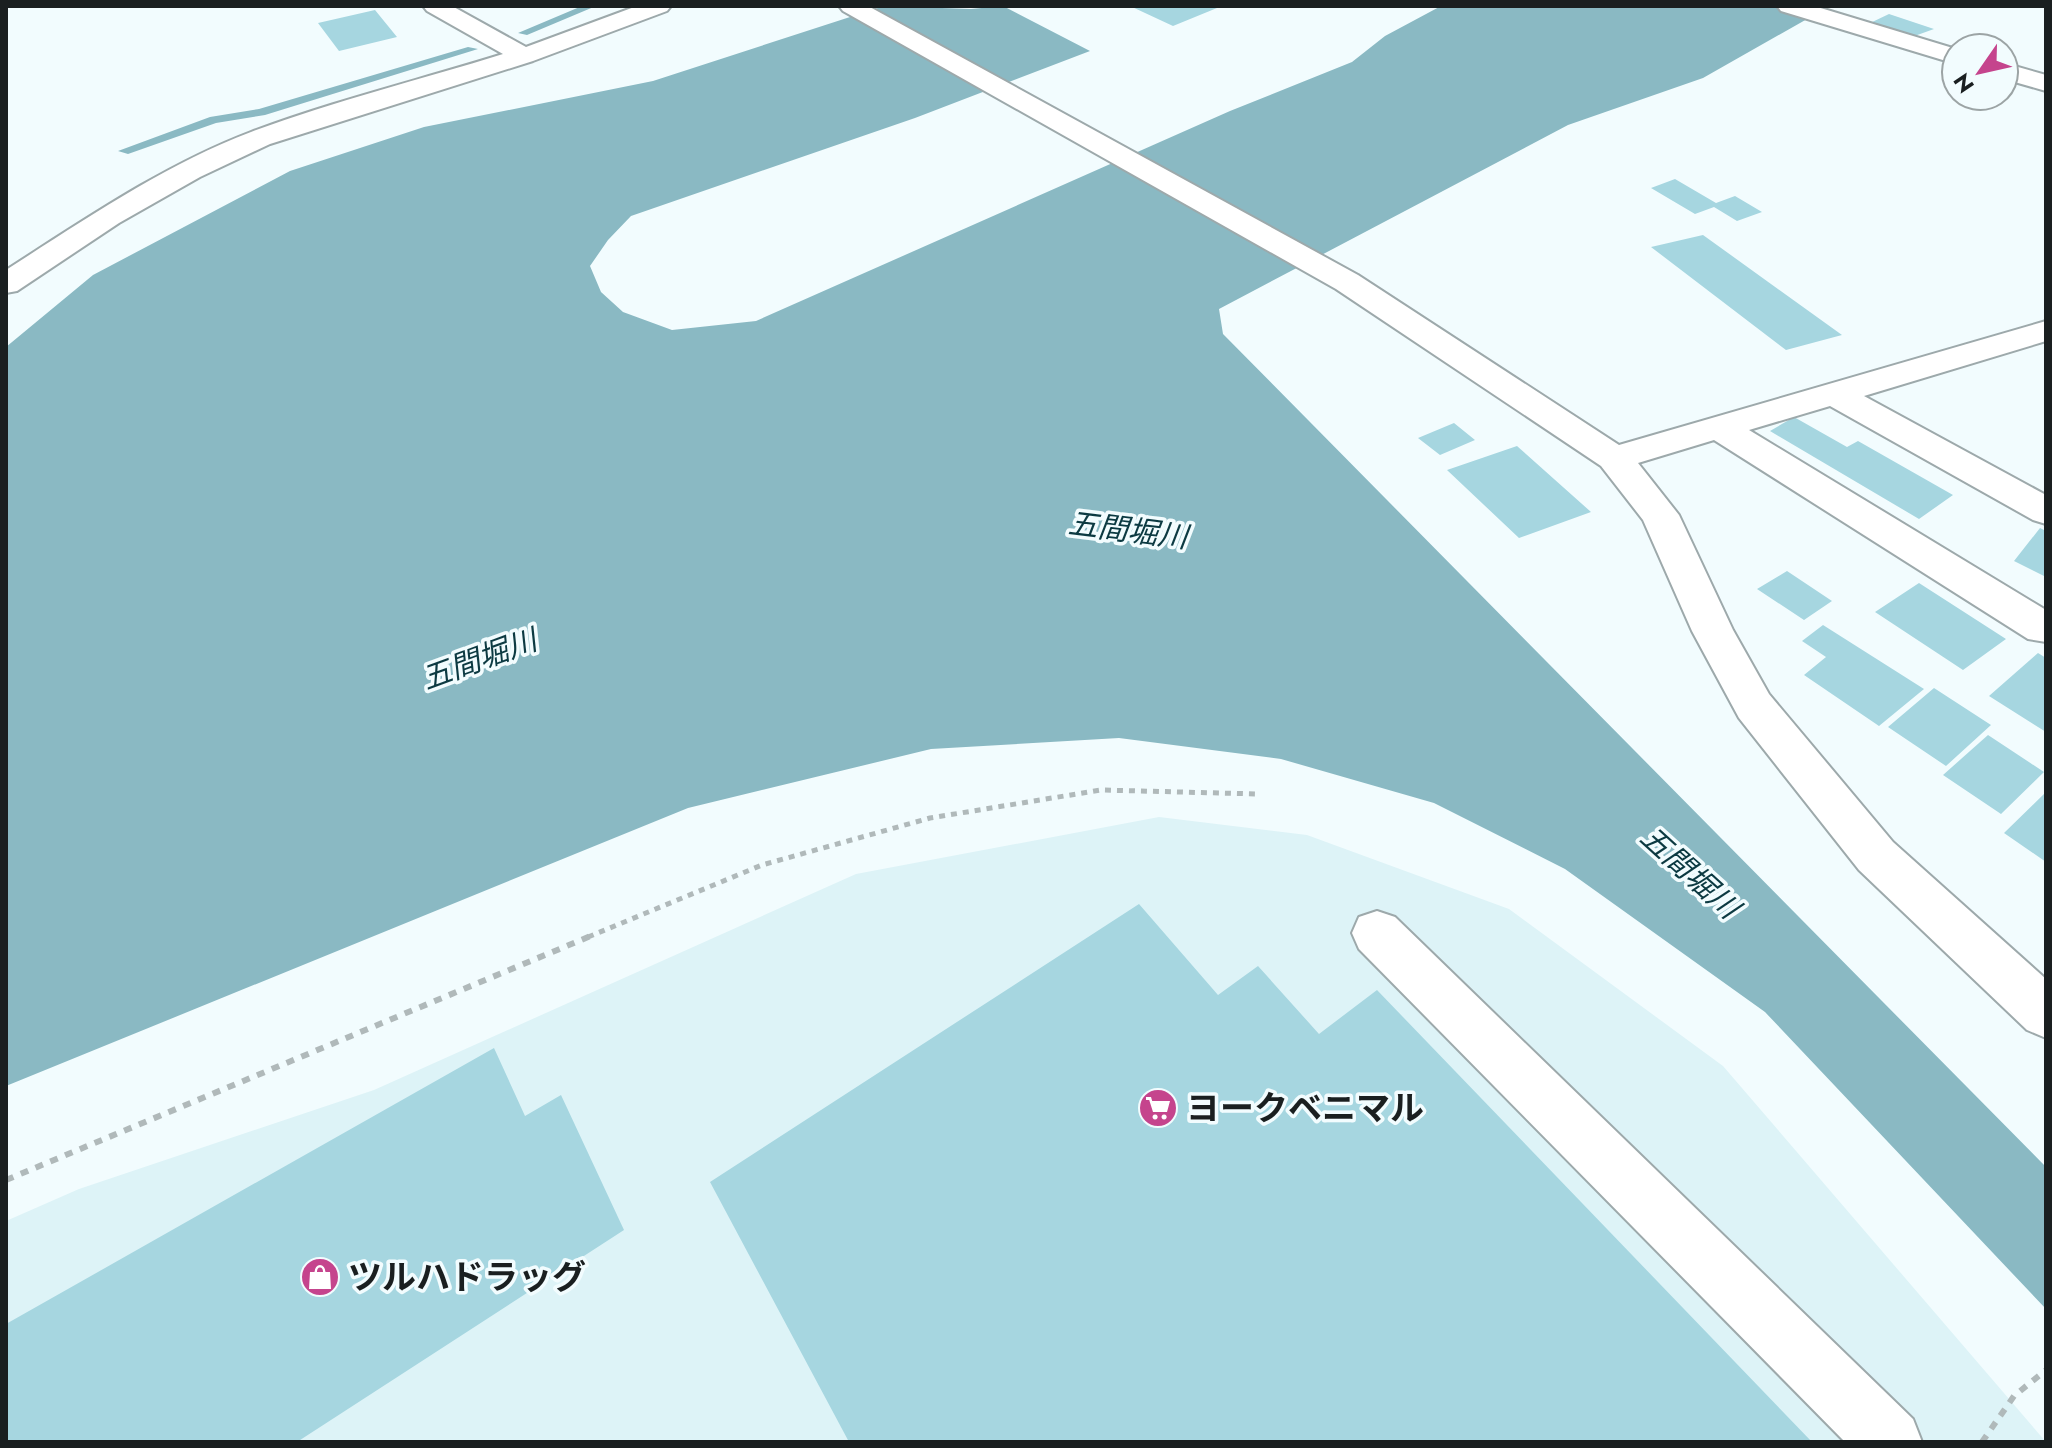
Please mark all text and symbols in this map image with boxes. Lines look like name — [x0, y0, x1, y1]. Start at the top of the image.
north arrow — [1940, 32, 2020, 112]
text: N — [1945, 67, 1982, 99]
water label: 五間堀川 — [1066, 501, 1193, 559]
water label: 五間堀川 — [415, 617, 546, 700]
water label: 五間堀川 — [1631, 816, 1751, 930]
place label: ヨークベニマル — [1186, 1084, 1424, 1133]
supermarket icon: ヨークベニマル — [1137, 1087, 1179, 1129]
place label: ツルハドラッグ — [348, 1253, 586, 1302]
shop icon: ツルハドラッグ — [299, 1256, 341, 1298]

